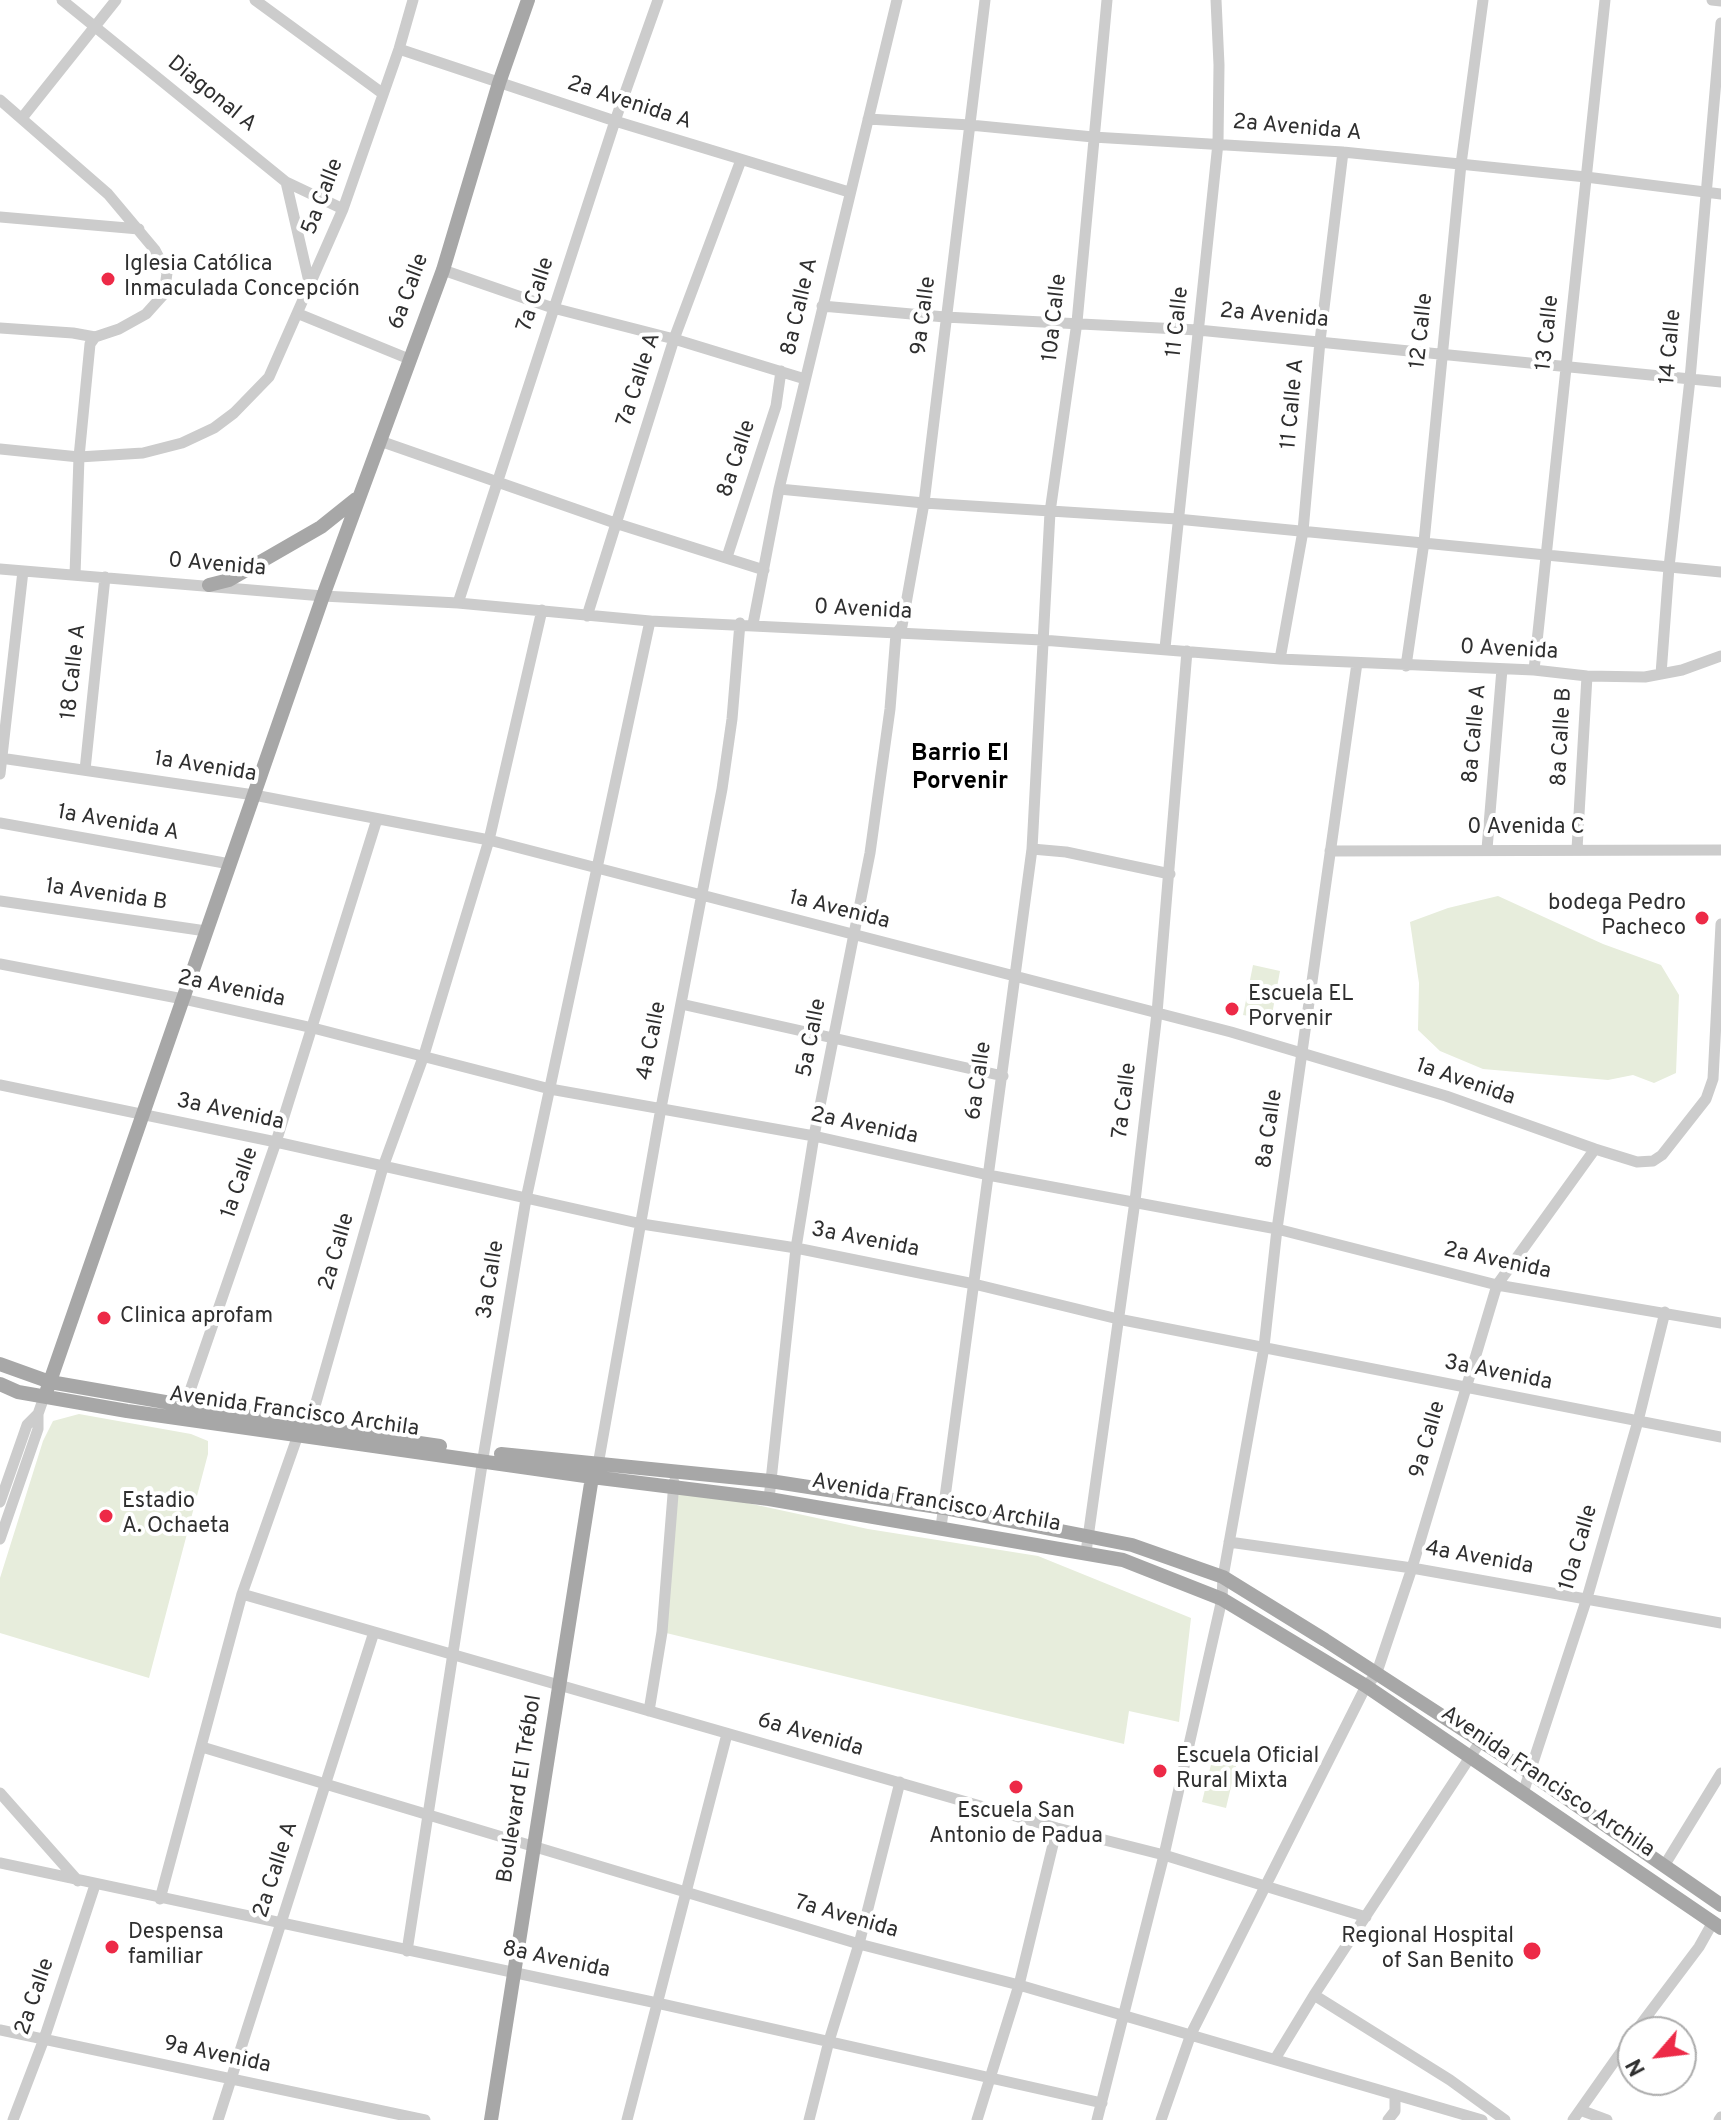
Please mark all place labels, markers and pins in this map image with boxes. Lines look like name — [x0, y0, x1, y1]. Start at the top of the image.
place label: Iglesia Católica Inmaculada Concepción — [124, 253, 360, 304]
marker: Iglesia Católica Inmaculada Concepción — [99, 270, 117, 288]
place label: bodega Pedro Pacheco — [1548, 892, 1686, 944]
marker: bodega Pedro Pacheco — [1693, 909, 1711, 927]
place label: Escuela EL Porvenir — [1248, 983, 1354, 1034]
marker: Escuela EL Porvenir — [1223, 1000, 1241, 1018]
place label: Clinica aprofam — [120, 1305, 273, 1331]
marker: Clinica aprofam — [95, 1309, 113, 1327]
place label: Estadio A. Ochaeta — [122, 1490, 230, 1542]
marker: Estadio A. Ochaeta — [97, 1507, 115, 1525]
place label: Escuela Oficial Rural Mixta — [1176, 1745, 1319, 1796]
marker: Escuela Oficial Rural Mixta — [1151, 1762, 1169, 1780]
marker: Escuela San Antonio de Padua — [1007, 1778, 1025, 1796]
place label: Escuela San Antonio de Padua — [929, 1800, 1103, 1852]
place label: Despensa familiar — [128, 1921, 224, 1972]
place label: Regional Hospital of San Benito — [1341, 1925, 1514, 1976]
marker: Despensa familiar — [103, 1938, 121, 1956]
marker: Regional Hospital of San Benito — [1521, 1940, 1543, 1962]

